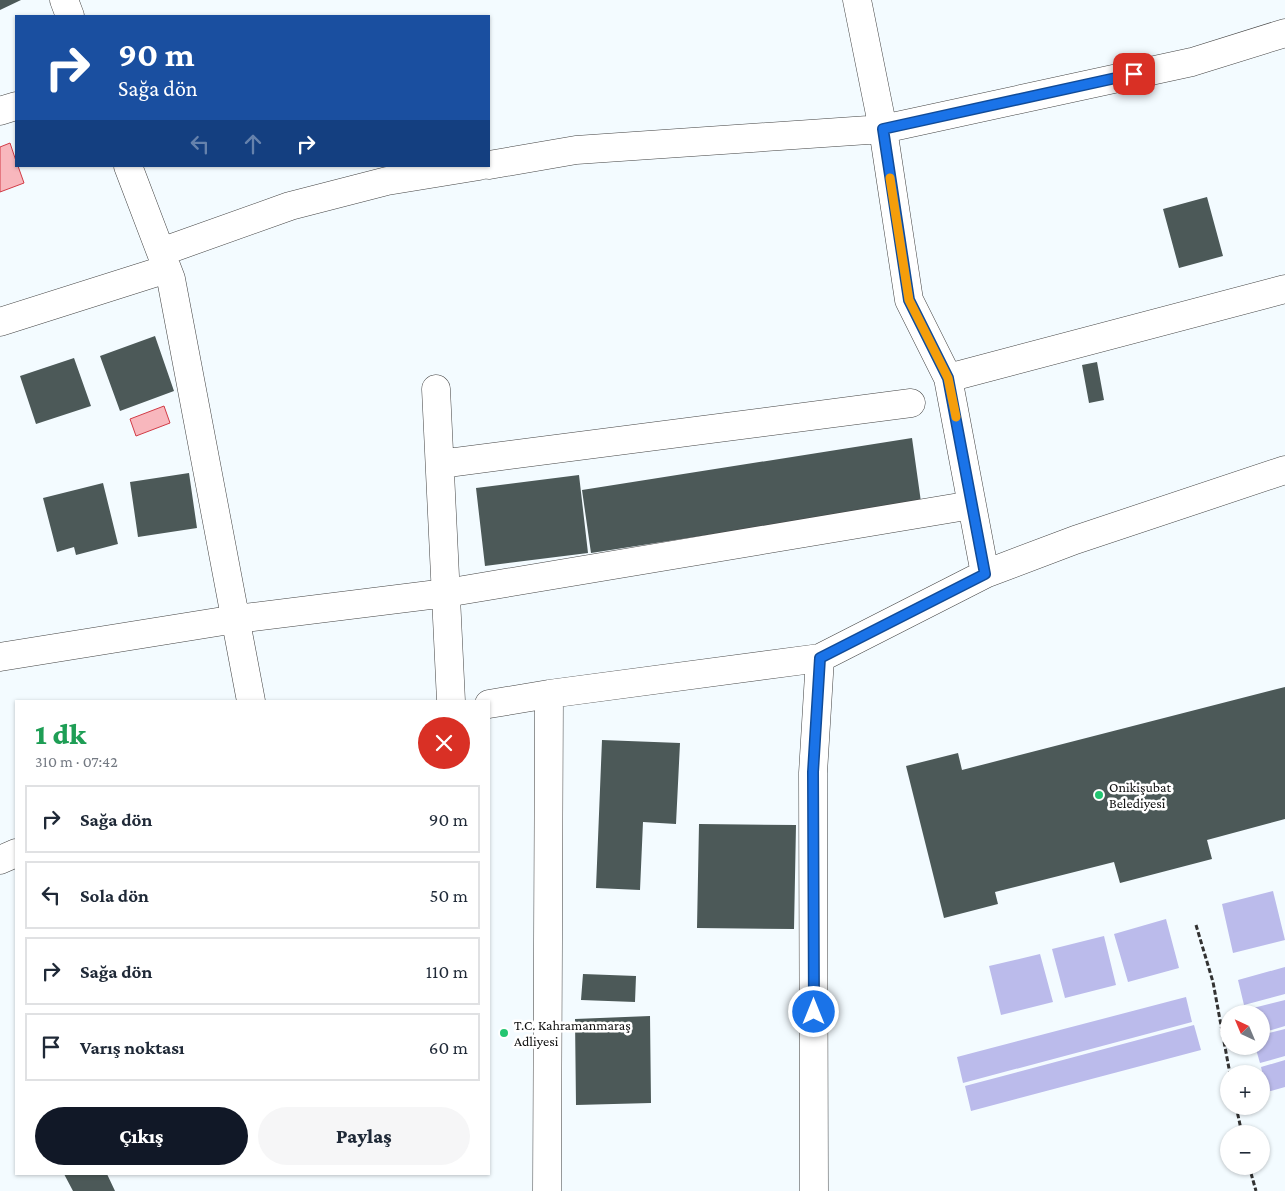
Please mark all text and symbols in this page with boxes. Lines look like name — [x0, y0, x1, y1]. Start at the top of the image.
icon: right — [35, 35, 100, 100]
text: 90 m — [118, 35, 195, 74]
pin — [1113, 53, 1155, 95]
icon: arrive — [1120, 60, 1148, 88]
text: Sağa dön — [118, 76, 198, 101]
icon: left — [186, 130, 214, 158]
icon: ahead — [239, 130, 267, 158]
icon: right — [292, 130, 320, 158]
text: 1 dk — [35, 717, 86, 750]
button: close — [418, 717, 470, 769]
text: 310 m · 07:42 — [35, 753, 118, 770]
place label: Onikişubat Belediyesi — [1109, 779, 1172, 811]
marker: Onikişubat Belediyesi — [1093, 789, 1105, 801]
icon: right — [37, 805, 65, 833]
text: Sağa dön — [80, 809, 152, 830]
text: 90 m — [429, 809, 468, 830]
icon: left — [37, 881, 65, 909]
text: Sola dön — [80, 885, 149, 906]
text: 50 m — [429, 885, 468, 906]
icon: right — [37, 957, 65, 985]
text: Sağa dön — [80, 961, 152, 982]
text: 110 m — [426, 961, 468, 982]
position arrow — [787, 985, 839, 1037]
north arrow — [1220, 1005, 1270, 1055]
map controls — [1220, 1005, 1270, 1175]
place label: T.C. Kahramanmaraş Adliyesi — [514, 1017, 631, 1049]
marker: T.C. Kahramanmaraş Adliyesi — [498, 1027, 510, 1039]
icon: arrive — [37, 1033, 65, 1061]
text: Varış noktası — [80, 1037, 185, 1058]
text: 60 m — [429, 1037, 468, 1058]
button: + — [1220, 1065, 1270, 1115]
button: Çıkış — [35, 1107, 248, 1165]
button: Paylaş — [258, 1107, 470, 1165]
button: − — [1220, 1125, 1270, 1175]

